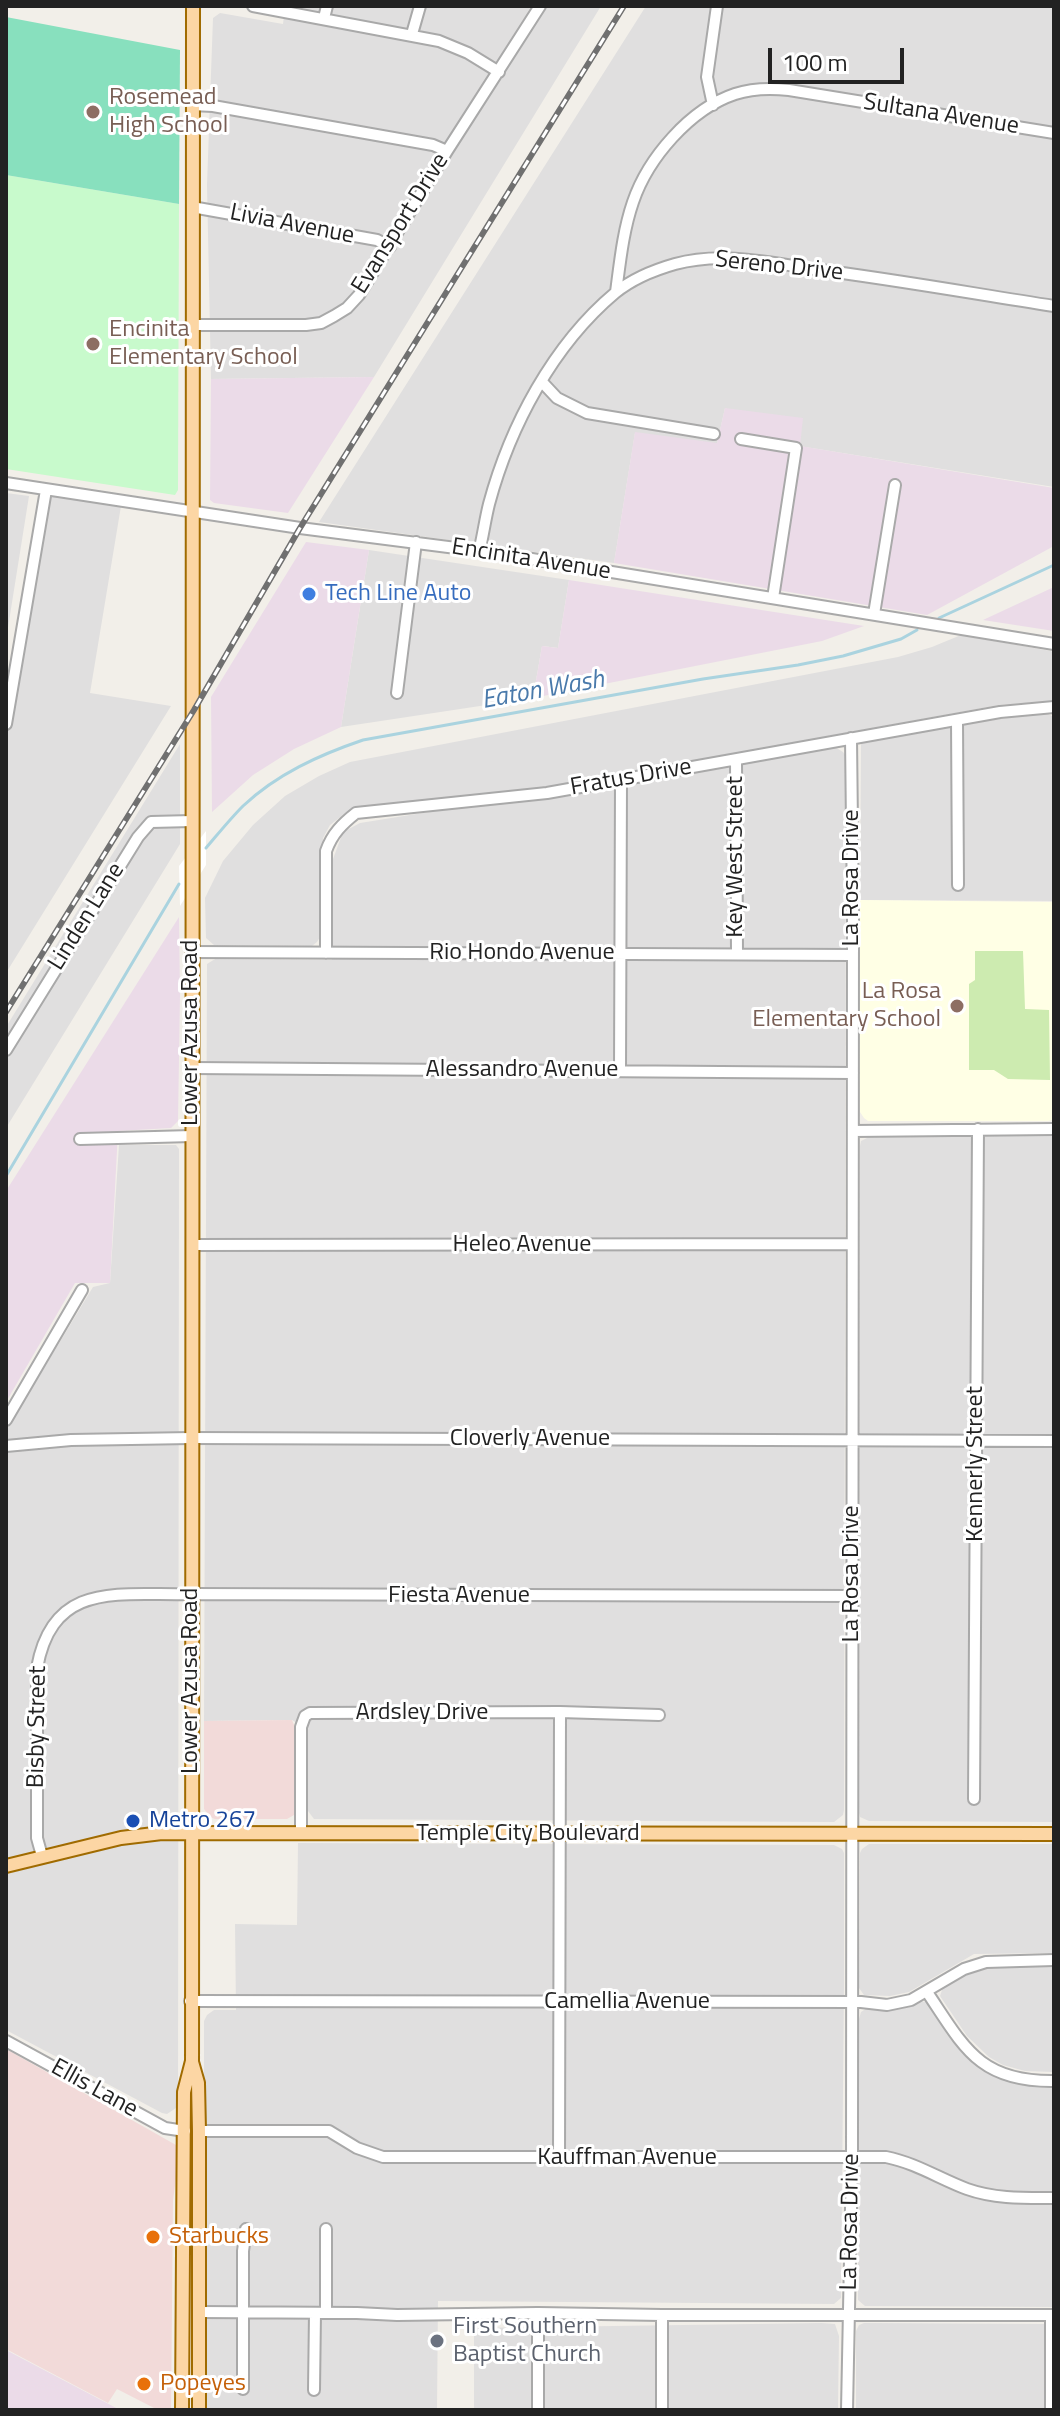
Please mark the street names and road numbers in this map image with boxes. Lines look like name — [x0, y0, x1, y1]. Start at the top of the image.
street label: Sultana Avenue — [861, 88, 1021, 142]
street label: Evansport Drive — [346, 148, 456, 300]
street label: Livia Avenue — [227, 199, 357, 251]
street label: Sereno Drive — [714, 246, 844, 288]
street label: Encinita Avenue — [449, 533, 613, 587]
street label: Fratus Drive — [568, 753, 694, 803]
street label: Key West Street — [722, 776, 750, 938]
street label: La Rosa Drive — [838, 810, 866, 946]
street label: Linden Lane — [43, 858, 131, 976]
street label: Rio Hondo Avenue — [429, 939, 615, 967]
street label: Lower Azusa Road — [177, 940, 205, 1126]
street label: Alessandro Avenue — [426, 1056, 618, 1084]
street label: Heleo Avenue — [453, 1231, 591, 1259]
street label: Kennerly Street — [962, 1386, 990, 1542]
street label: Cloverly Avenue — [450, 1425, 610, 1453]
street label: La Rosa Drive — [838, 1506, 866, 1642]
street label: Fiesta Avenue — [388, 1582, 530, 1610]
street label: Lower Azusa Road — [177, 1588, 205, 1774]
street label: Bisby Street — [23, 1666, 53, 1788]
street label: Ardsley Drive — [356, 1699, 488, 1727]
street label: Temple City Boulevard — [416, 1820, 640, 1848]
street label: Camellia Avenue — [544, 1988, 710, 2016]
street label: Ellis Lane — [46, 2053, 142, 2125]
street label: Kauffman Avenue — [537, 2144, 717, 2172]
street label: La Rosa Drive — [835, 2153, 867, 2291]

